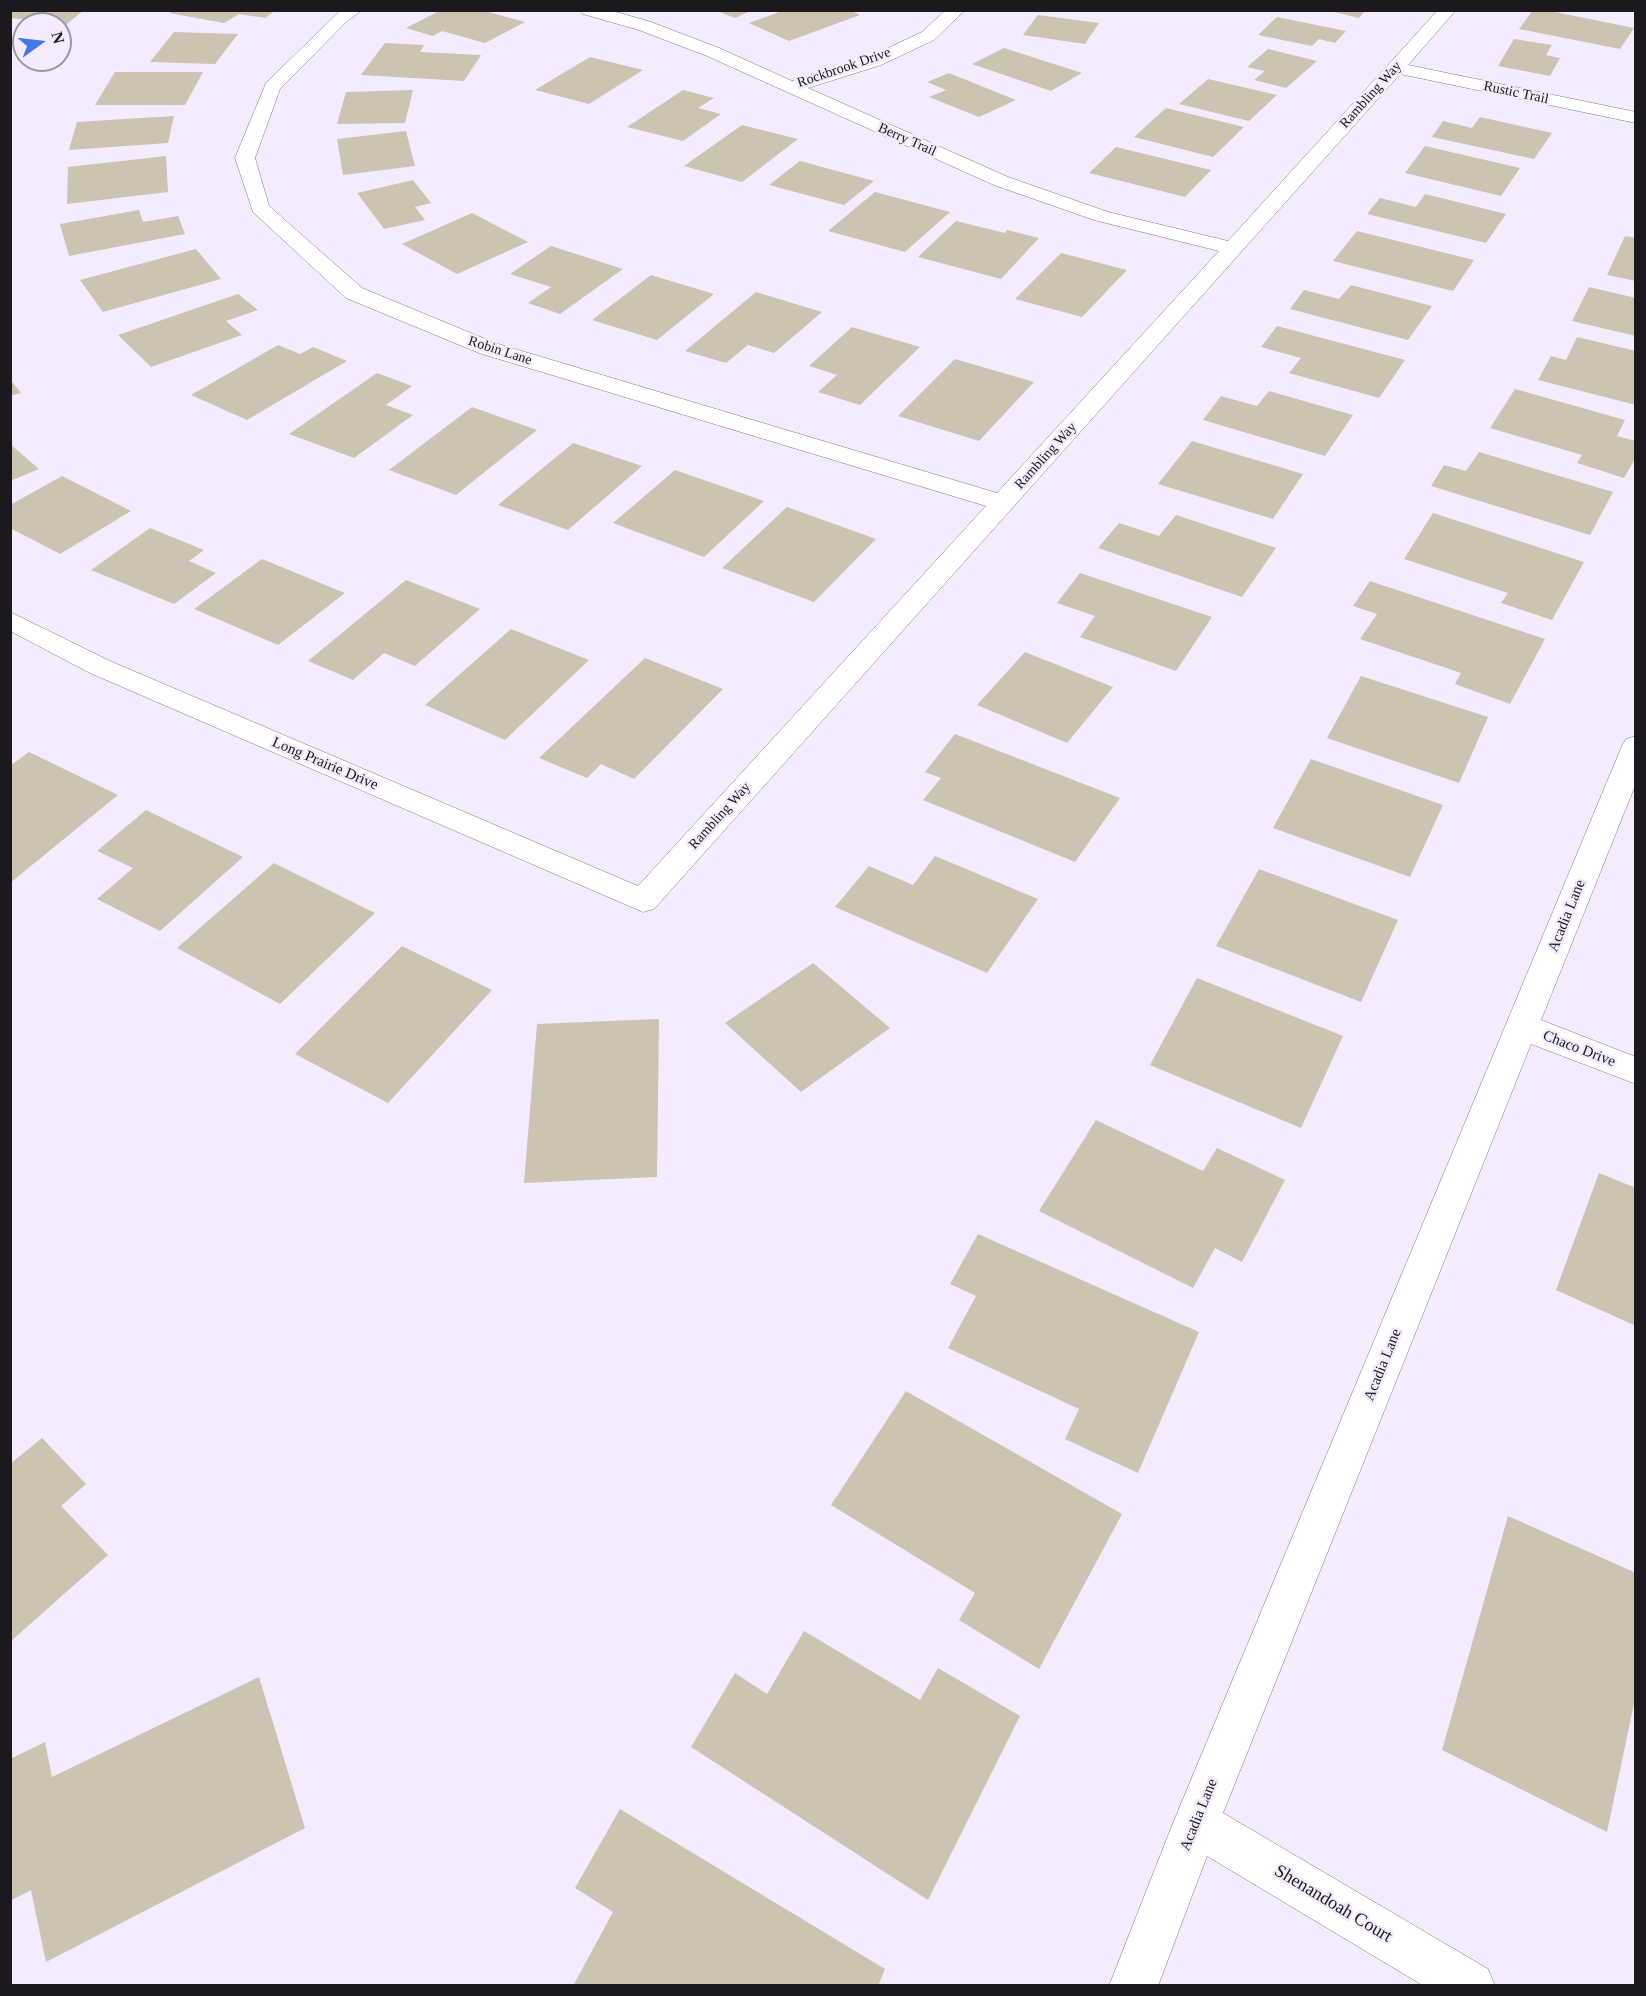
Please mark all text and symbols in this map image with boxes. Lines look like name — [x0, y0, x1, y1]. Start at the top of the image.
north arrow — [12, 12, 72, 72]
text: N — [48, 30, 68, 46]
street label: Rockbrook Drive — [795, 44, 893, 92]
street label: Rambling Way — [1337, 58, 1405, 132]
street label: Rustic Trail — [1482, 78, 1550, 108]
street label: Berry Trail — [875, 120, 939, 160]
street label: Robin Lane — [466, 333, 534, 369]
street label: Rambling Way — [1012, 419, 1080, 493]
street label: Long Prairie Drive — [269, 734, 381, 794]
street label: Rambling Way — [686, 779, 754, 853]
street label: Acadia Lane — [1544, 877, 1590, 955]
street label: Chaco Drive — [1540, 1027, 1618, 1071]
street label: Acadia Lane — [1360, 1326, 1406, 1404]
street label: Acadia Lane — [1176, 1776, 1222, 1854]
street label: Shenandoah Court — [1270, 1860, 1396, 1948]

